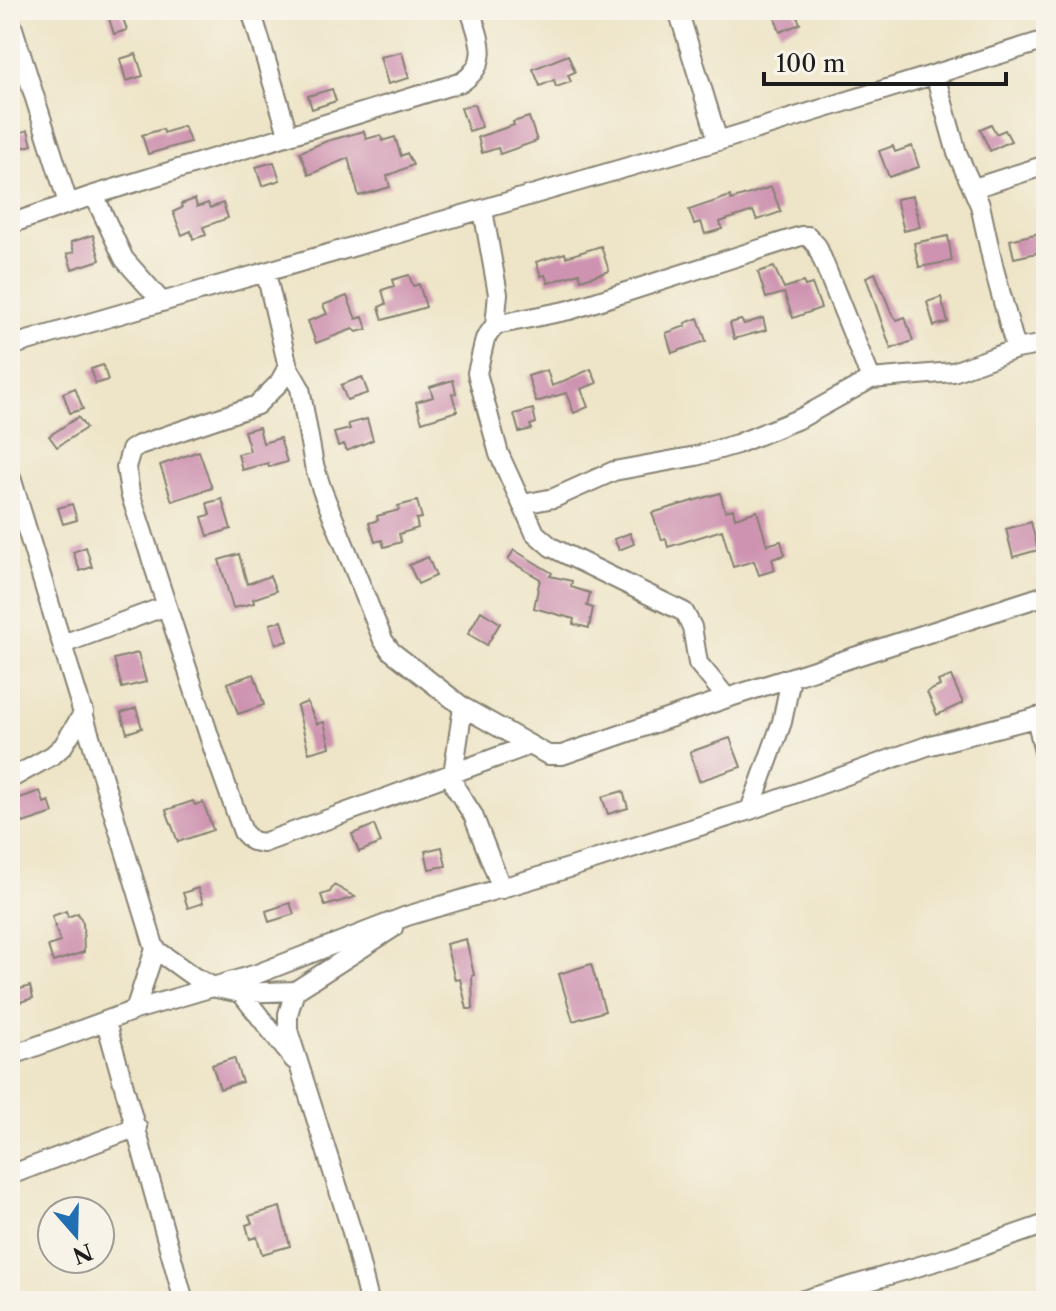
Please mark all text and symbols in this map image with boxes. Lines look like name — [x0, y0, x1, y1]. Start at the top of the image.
scale bar — [764, 36, 1006, 86]
text: 100 m — [776, 49, 845, 78]
north arrow — [36, 1195, 116, 1275]
text: N — [69, 1237, 96, 1269]

